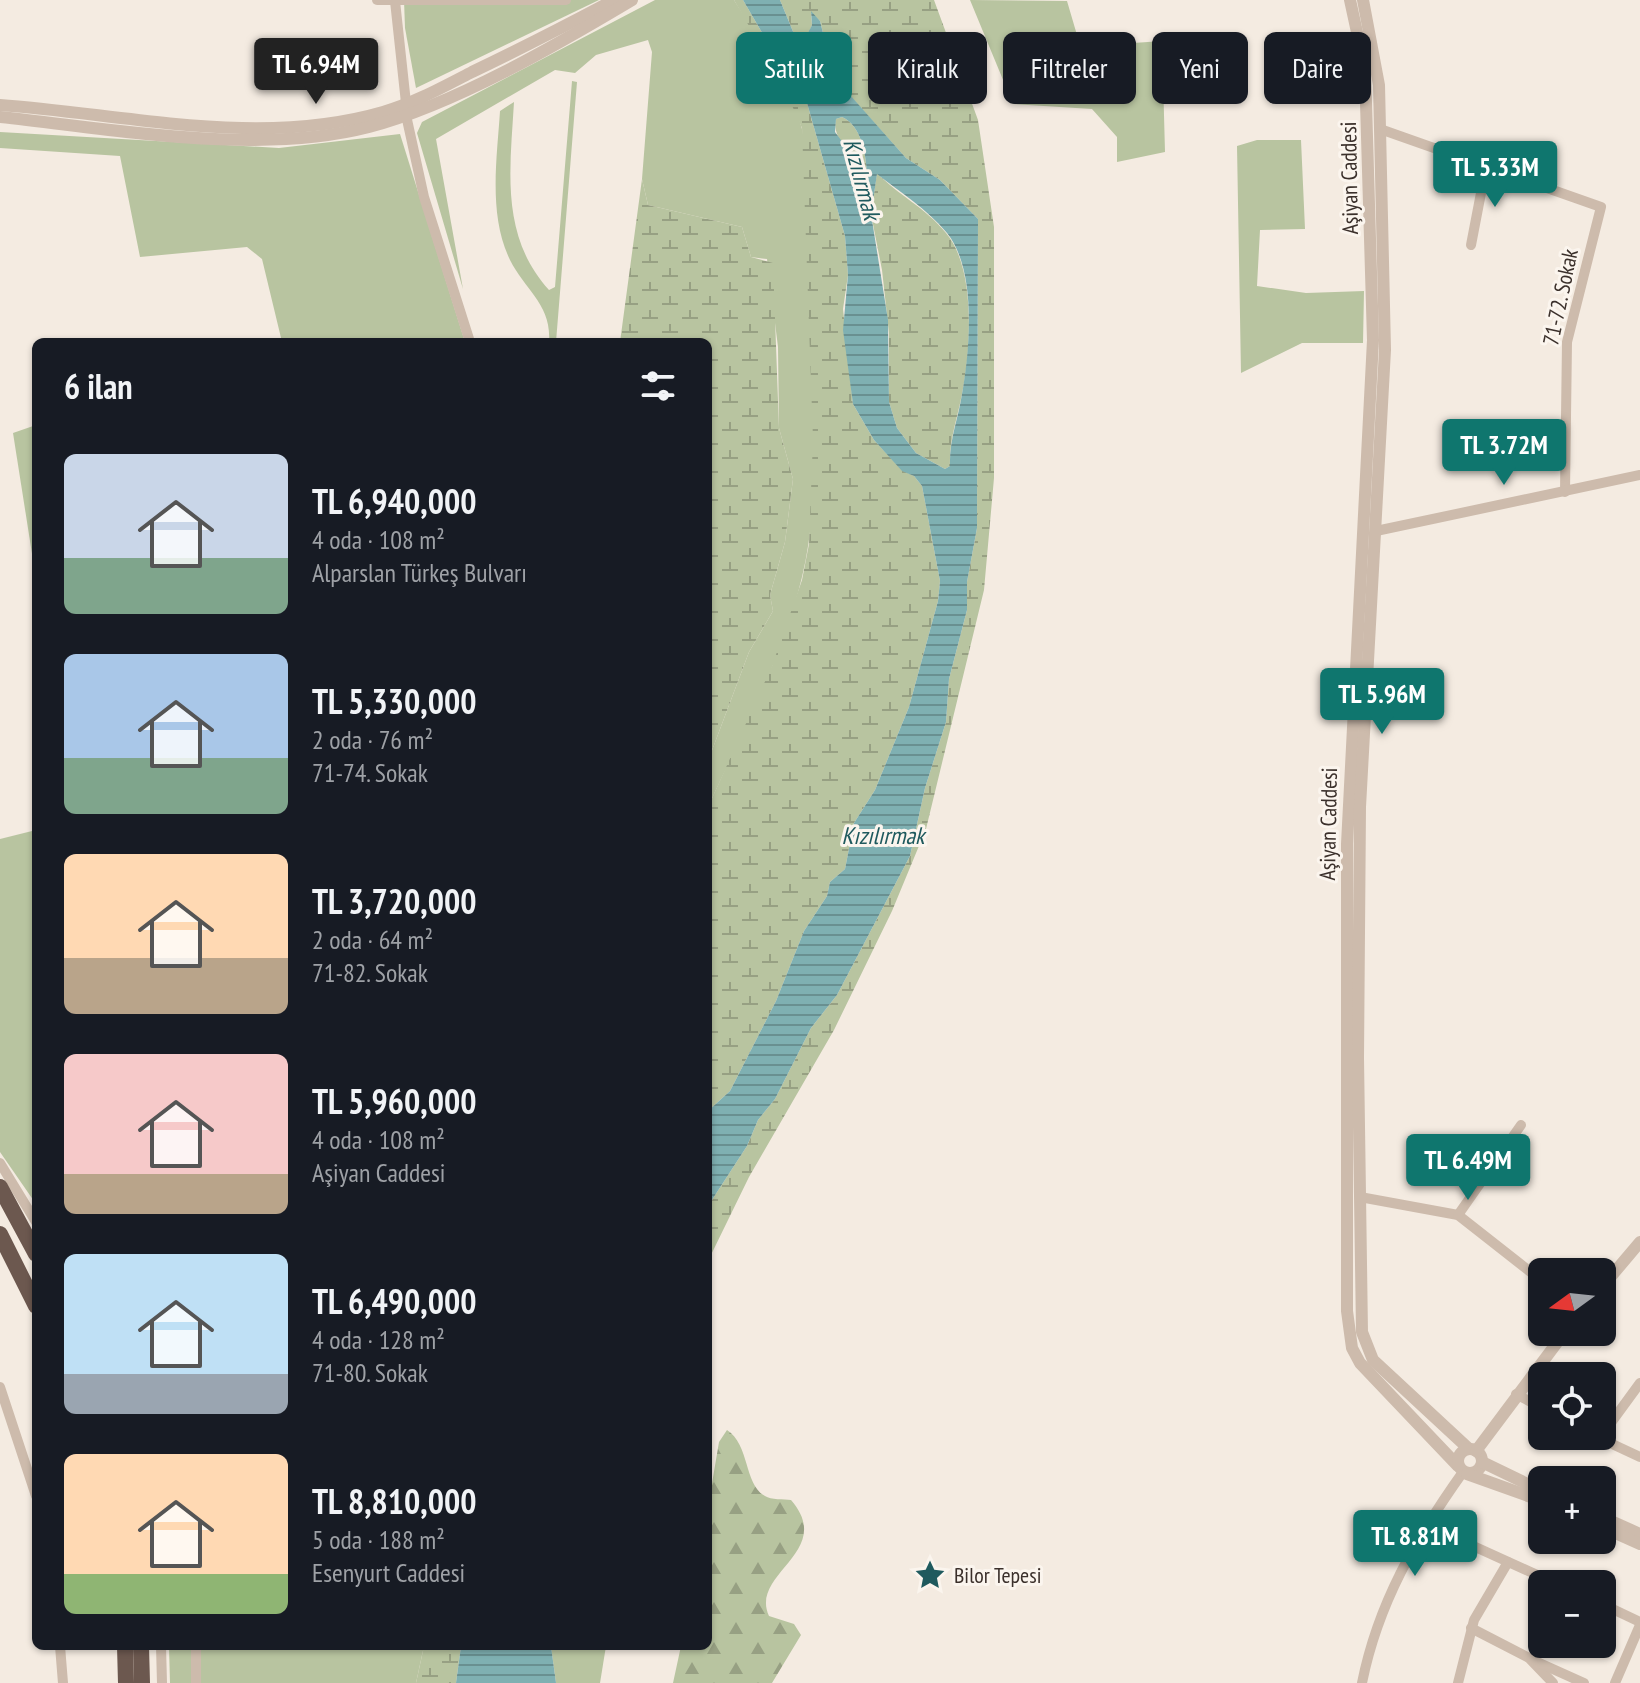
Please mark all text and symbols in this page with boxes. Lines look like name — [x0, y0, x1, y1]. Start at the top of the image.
chip: Satılık — [736, 32, 852, 104]
chip: Kiralık — [868, 32, 987, 104]
chip: Filtreler — [1003, 32, 1136, 104]
chip: Yeni — [1152, 32, 1248, 104]
chip: Daire — [1264, 32, 1371, 104]
pin: TL 6.94M — [233, 38, 399, 106]
text: TL 6.94M — [272, 47, 360, 80]
street label: Aşiyan Caddesi — [1334, 121, 1364, 235]
water label: Kızılırmak — [836, 135, 888, 226]
pin: TL 5.33M — [1412, 141, 1578, 209]
text: TL 5.33M — [1451, 150, 1539, 183]
street label: 71-72. Sokak — [1536, 246, 1584, 348]
text: 6 ilan — [64, 364, 132, 408]
icon: filters — [636, 364, 680, 408]
pin: TL 3.72M — [1421, 419, 1587, 487]
text: TL 3.72M — [1460, 428, 1548, 461]
text: TL 6,940,000 — [312, 479, 476, 523]
icon: home — [128, 486, 224, 582]
text: 4 oda · 108 m² — [312, 523, 445, 556]
text: Alparslan Türkeş Bulvarı — [312, 556, 527, 589]
pin: TL 5.96M — [1299, 668, 1465, 736]
text: TL 5.96M — [1338, 677, 1426, 710]
text: TL 5,330,000 — [312, 679, 476, 723]
icon: home — [128, 686, 224, 782]
text: 2 oda · 76 m² — [312, 723, 433, 756]
text: 71-74. Sokak — [312, 756, 428, 789]
street label: Aşiyan Caddesi — [1313, 767, 1343, 881]
water label: Kızılırmak — [842, 820, 927, 851]
text: TL 3,720,000 — [312, 879, 476, 923]
icon: home — [128, 886, 224, 982]
text: 2 oda · 64 m² — [312, 923, 433, 956]
text: 71-82. Sokak — [312, 956, 428, 989]
text: TL 5,960,000 — [312, 1079, 476, 1123]
icon: home — [128, 1086, 224, 1182]
text: 4 oda · 108 m² — [312, 1123, 445, 1156]
pin: TL 6.49M — [1385, 1134, 1551, 1202]
text: TL 6.49M — [1424, 1143, 1512, 1176]
text: Aşiyan Caddesi — [312, 1156, 445, 1189]
north arrow — [1528, 1258, 1616, 1346]
map controls — [1528, 1258, 1616, 1658]
text: TL 6,490,000 — [312, 1279, 476, 1323]
icon: home — [128, 1286, 224, 1382]
text: 4 oda · 128 m² — [312, 1323, 445, 1356]
text: 71-80. Sokak — [312, 1356, 428, 1389]
button: locate — [1528, 1362, 1616, 1450]
button: + — [1528, 1466, 1616, 1554]
text: TL 8,810,000 — [312, 1479, 476, 1523]
icon: home — [128, 1486, 224, 1582]
pin: TL 8.81M — [1332, 1510, 1498, 1578]
text: TL 8.81M — [1371, 1519, 1459, 1552]
text: 5 oda · 188 m² — [312, 1523, 445, 1556]
text: Esenyurt Caddesi — [312, 1556, 465, 1589]
place icon: Bilor Tepesi — [913, 1558, 947, 1592]
place label: Bilor Tepesi — [954, 1561, 1041, 1589]
button: − — [1528, 1570, 1616, 1658]

